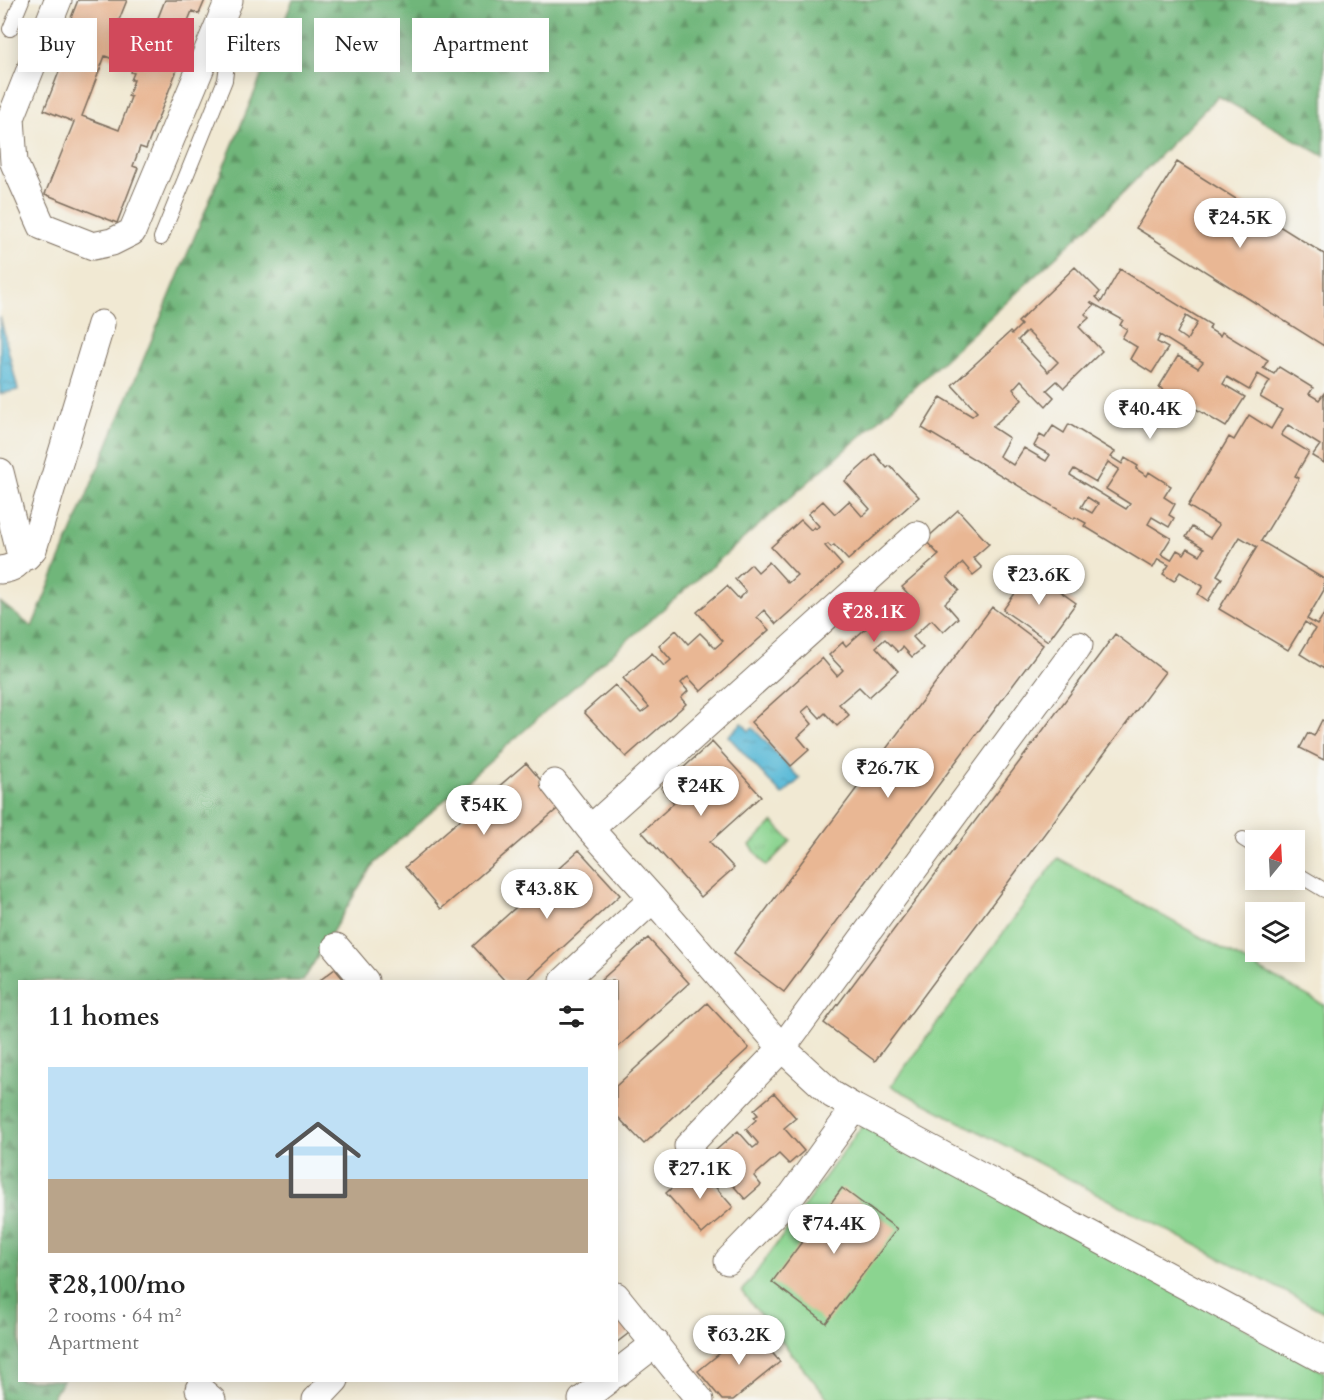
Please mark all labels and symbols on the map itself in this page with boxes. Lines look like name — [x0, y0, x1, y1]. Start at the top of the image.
pin: ₹24.5K — [1191, 198, 1289, 249]
pin: ₹40.4K — [1101, 389, 1199, 440]
pin: ₹23.6K — [990, 555, 1088, 606]
pin: ₹28.1K — [825, 592, 923, 643]
pin: ₹26.7K — [839, 748, 937, 799]
pin: ₹24K — [665, 766, 737, 817]
pin: ₹54K — [448, 785, 520, 836]
north arrow — [1245, 830, 1305, 890]
pin: ₹43.8K — [498, 869, 596, 920]
pin: ₹27.1K — [651, 1149, 749, 1200]
pin: ₹74.4K — [785, 1204, 883, 1255]
pin: ₹63.2K — [690, 1315, 788, 1366]

